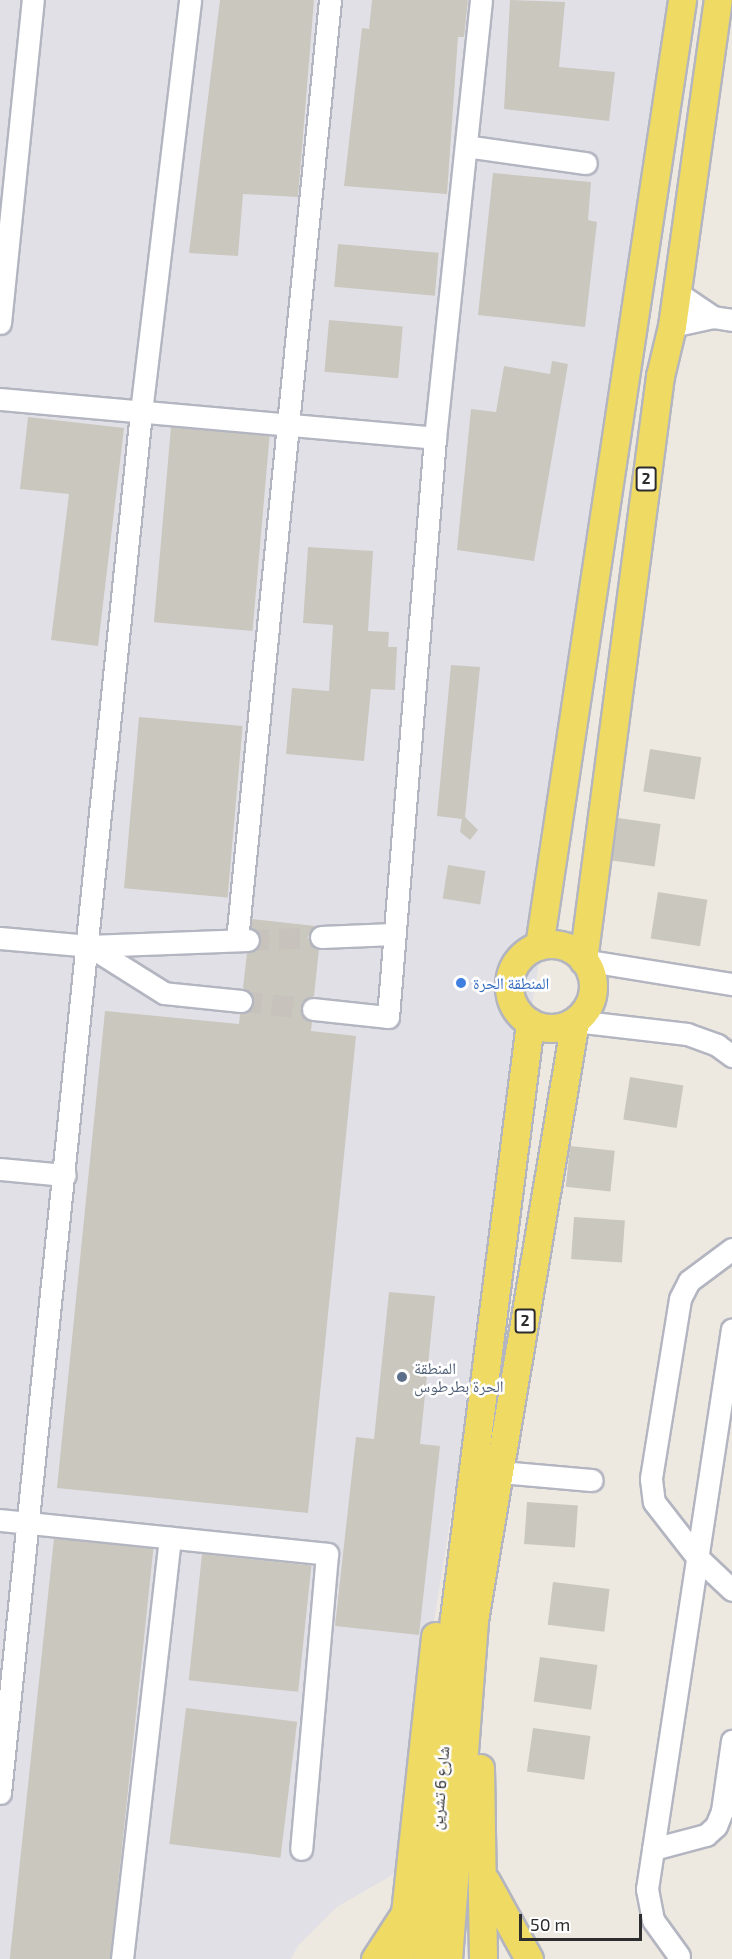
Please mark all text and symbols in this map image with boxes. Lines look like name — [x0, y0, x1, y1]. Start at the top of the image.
road number: 2 — [636, 467, 656, 491]
place label: المنطقة الحرة — [473, 973, 549, 993]
marker: المنطقة الحرة — [454, 976, 468, 990]
road number: 2 — [514, 1309, 536, 1333]
place label: المنطقة الحرة بطرطوس — [414, 1358, 504, 1396]
marker: المنطقة الحرة بطرطوس — [395, 1370, 409, 1384]
street label: شارع 6 تشرين — [427, 1745, 453, 1831]
scale bar — [522, 1902, 645, 1940]
text: 50 m — [530, 1913, 570, 1935]

